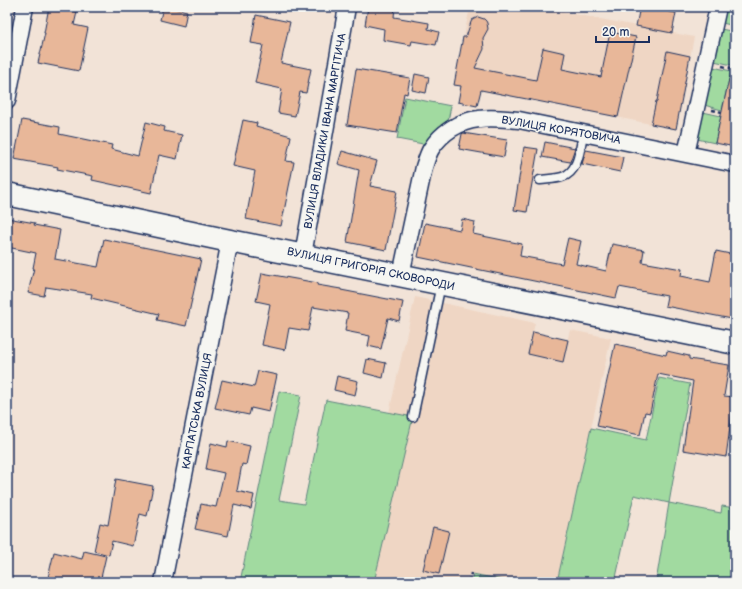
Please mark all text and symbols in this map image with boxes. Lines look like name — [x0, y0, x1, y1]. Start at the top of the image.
scale bar — [596, 18, 649, 44]
text: 20 m — [602, 25, 629, 40]
street label: ВУЛИЦЯ ВЛАДИКИ ІВАНА МАРГІТИЧА — [301, 32, 349, 230]
street label: ВУЛИЦЯ КОРЯТОВИЧА — [500, 113, 622, 147]
street label: ВУЛИЦЯ ГРИГОРІЯ СКОВОРОДИ — [286, 245, 456, 293]
street label: КАРПАТСЬКА ВУЛИЦЯ — [179, 352, 215, 470]

